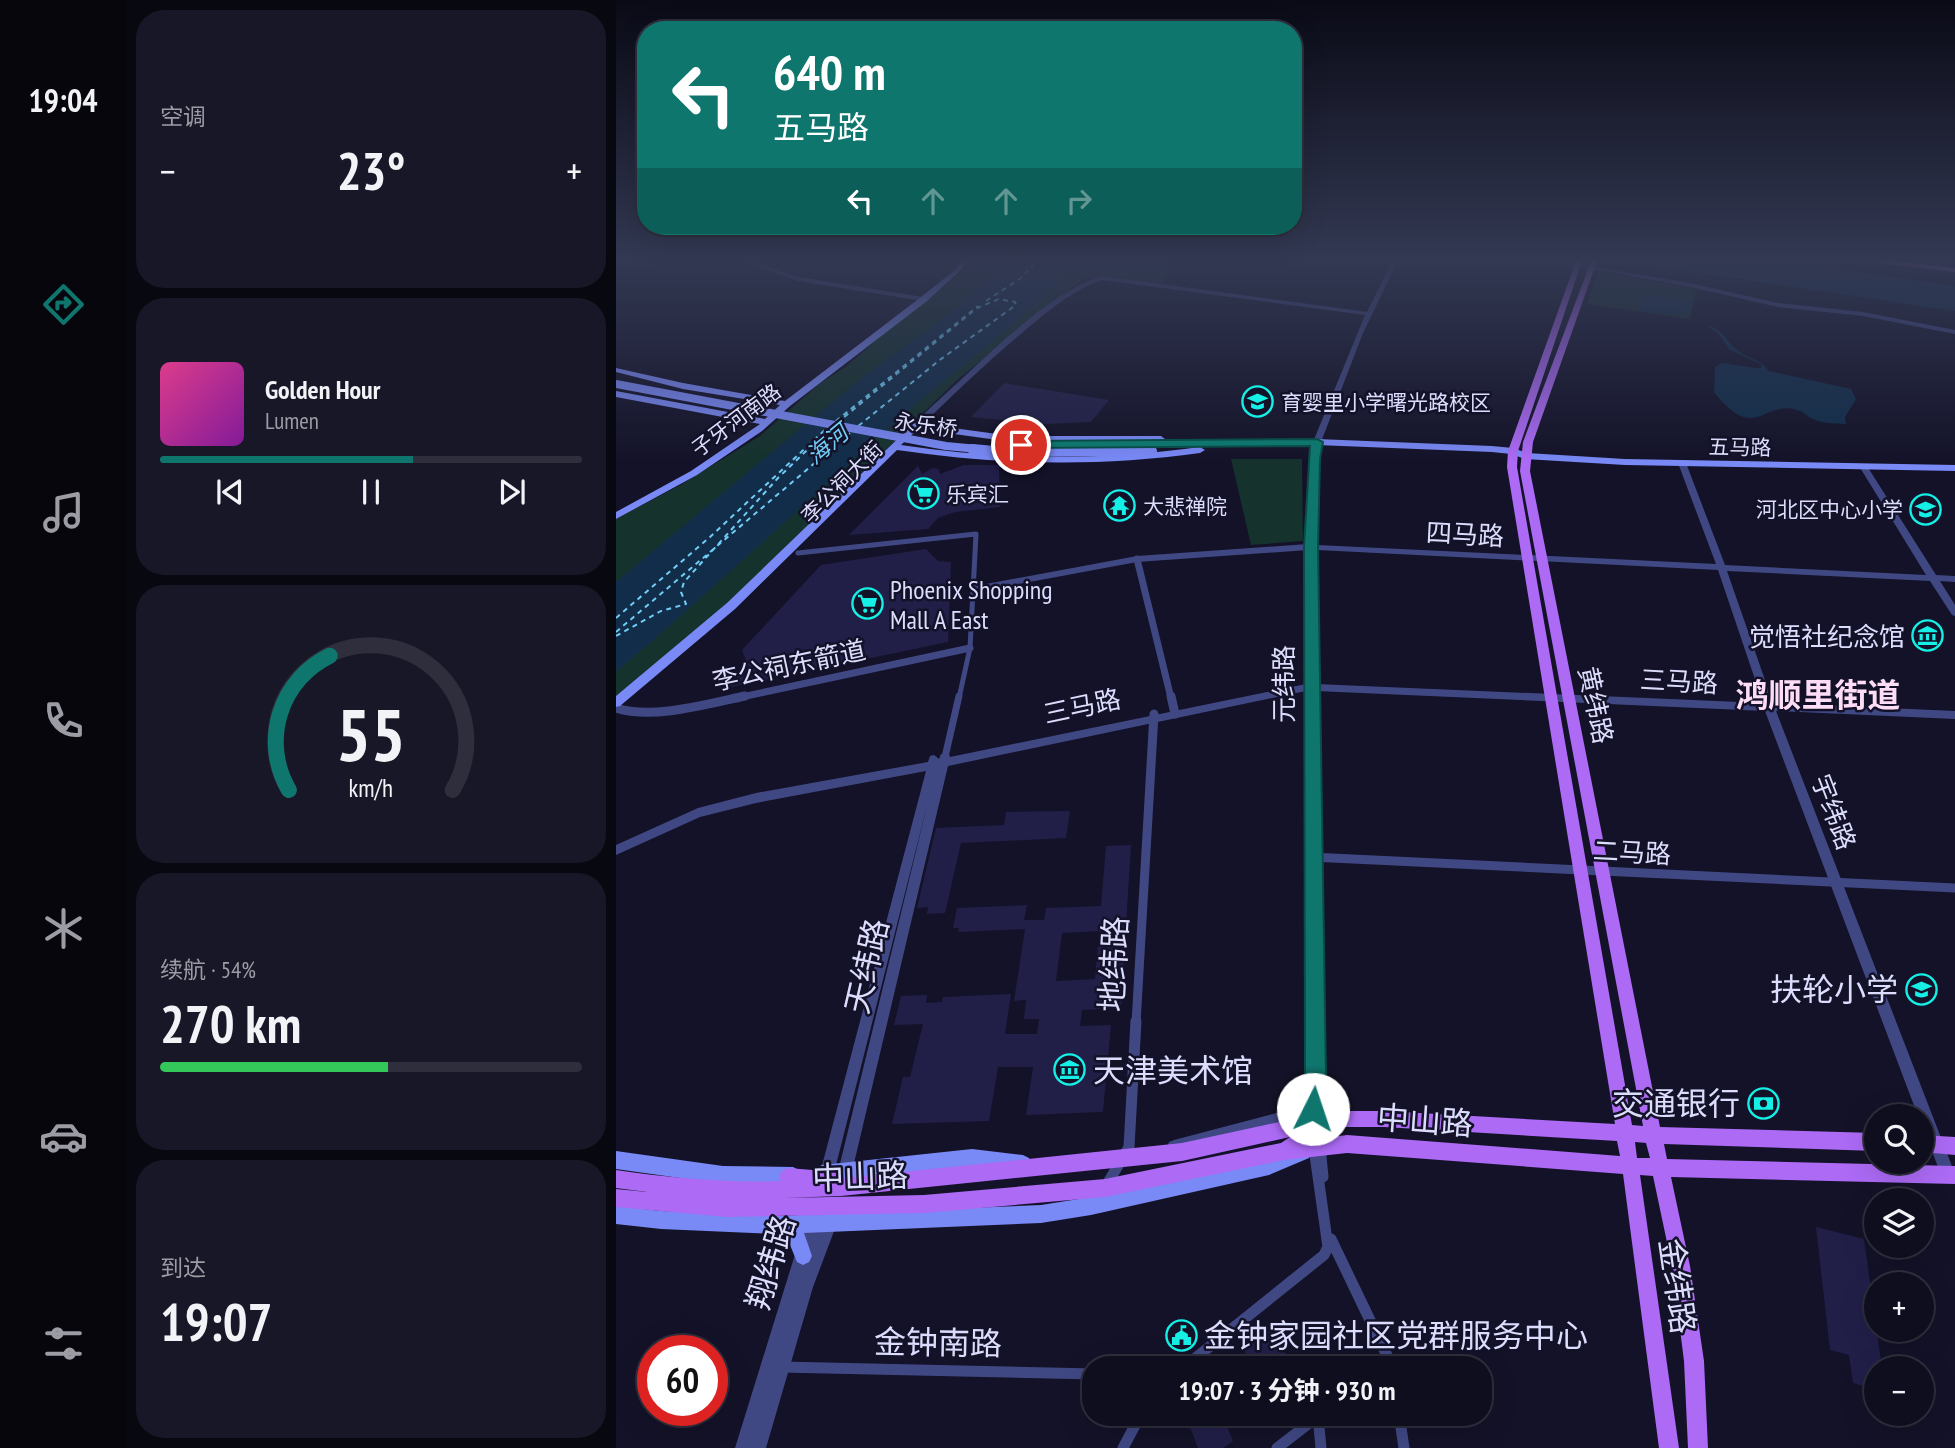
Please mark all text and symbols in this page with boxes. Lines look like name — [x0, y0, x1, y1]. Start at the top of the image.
text: 640 m — [773, 40, 886, 104]
icon: left — [658, 49, 749, 140]
text: 19:04 — [28, 79, 98, 121]
text: 空调 — [160, 102, 206, 131]
text: 五马路 — [773, 106, 869, 148]
text: 23° — [337, 137, 405, 204]
text: − — [160, 146, 176, 195]
text: + — [566, 146, 582, 195]
icon: left — [841, 182, 879, 220]
icon: ahead — [914, 182, 952, 220]
icon: ahead — [987, 182, 1025, 220]
icon: right — [1060, 182, 1098, 220]
icon: directions — [39, 280, 88, 329]
text: Golden Hour — [265, 373, 380, 406]
street label: 子牙河南路 — [686, 378, 786, 462]
school or university icon: 育婴里小学曙光路校区 — [1241, 385, 1275, 419]
place label: 育婴里小学曙光路校区 — [1281, 389, 1491, 416]
text: Lumen — [265, 406, 319, 435]
street label: 永乐桥 — [893, 407, 959, 443]
pin — [991, 415, 1051, 475]
water label: 海河 — [800, 416, 857, 470]
icon: arrive — [1002, 426, 1040, 464]
street label: 五马路 — [1708, 433, 1772, 461]
street label: 李公祠大街 — [795, 435, 889, 529]
icon: previous — [211, 473, 249, 511]
icon: pause — [352, 473, 390, 511]
icon: next — [493, 473, 531, 511]
supermarket icon: 乐宾汇 — [906, 477, 940, 511]
place label: 乐宾汇 — [946, 481, 1009, 508]
icon: music — [39, 488, 88, 537]
temple icon: 大悲禅院 — [1103, 489, 1137, 523]
school or university icon: 河北区中心小学 — [1909, 492, 1943, 526]
place label: 大悲禅院 — [1143, 493, 1227, 520]
place label: 河北区中心小学 — [1756, 496, 1903, 523]
street label: 四马路 — [1425, 515, 1505, 553]
place label: Phoenix Shopping Mall A East — [890, 573, 1053, 636]
supermarket icon: Phoenix Shopping Mall A East — [850, 587, 884, 621]
museum icon: 觉悟社纪念馆 — [1911, 619, 1945, 653]
place label: 觉悟社纪念馆 — [1749, 620, 1905, 653]
street label: 李公祠东箭道 — [709, 633, 869, 697]
street label: 元纬路 — [1267, 645, 1300, 723]
street label: 三马路 — [1639, 662, 1719, 700]
street label: 黄纬路 — [1572, 663, 1620, 747]
district label: 鸿顺里街道 — [1736, 673, 1901, 716]
street label: 三马路 — [1040, 682, 1124, 730]
text: 55 — [336, 686, 406, 780]
icon: phone — [39, 696, 88, 745]
street label: 宇纬路 — [1805, 770, 1863, 854]
text: km/h — [349, 772, 393, 804]
street label: 二马路 — [1592, 833, 1672, 871]
icon: climate — [39, 904, 88, 953]
street label: 天纬路 — [835, 914, 897, 1018]
street label: 地纬路 — [1090, 915, 1136, 1013]
text: 续航 · 54% — [160, 955, 256, 984]
place label: 扶轮小学 — [1770, 968, 1898, 1010]
school or university icon: 扶轮小学 — [1904, 972, 1938, 1006]
text: 270 km — [160, 990, 301, 1057]
place label: 天津美术馆 — [1093, 1049, 1253, 1091]
museum icon: 天津美术馆 — [1053, 1053, 1087, 1087]
position arrow — [1276, 1072, 1350, 1146]
place label: 交通银行 — [1612, 1082, 1740, 1124]
bank icon: 交通银行 — [1746, 1086, 1780, 1120]
street label: 中山路 — [1376, 1096, 1474, 1144]
map controls — [1864, 1104, 1934, 1426]
button: search — [1864, 1104, 1934, 1174]
icon: car — [39, 1112, 88, 1161]
street label: 中山路 — [811, 1153, 909, 1199]
button: layers — [1864, 1188, 1934, 1258]
street label: 翔纬路 — [736, 1210, 804, 1314]
street label: 金纬路 — [1651, 1236, 1705, 1336]
text: 到达 — [160, 1253, 206, 1282]
button: + — [1864, 1272, 1934, 1342]
text: 19:07 — [160, 1288, 272, 1355]
place label: 金钟家园社区党群服务中心 — [1204, 1314, 1588, 1356]
public building icon: 金钟家园社区党群服务中心 — [1164, 1318, 1198, 1352]
icon: filters — [39, 1319, 88, 1368]
street label: 金钟南路 — [874, 1320, 1002, 1364]
speed limit sign: 60 — [637, 1335, 728, 1426]
button: − — [1864, 1356, 1934, 1426]
text: 19:07 · 3 分钟 · 930 m — [1178, 1374, 1396, 1407]

